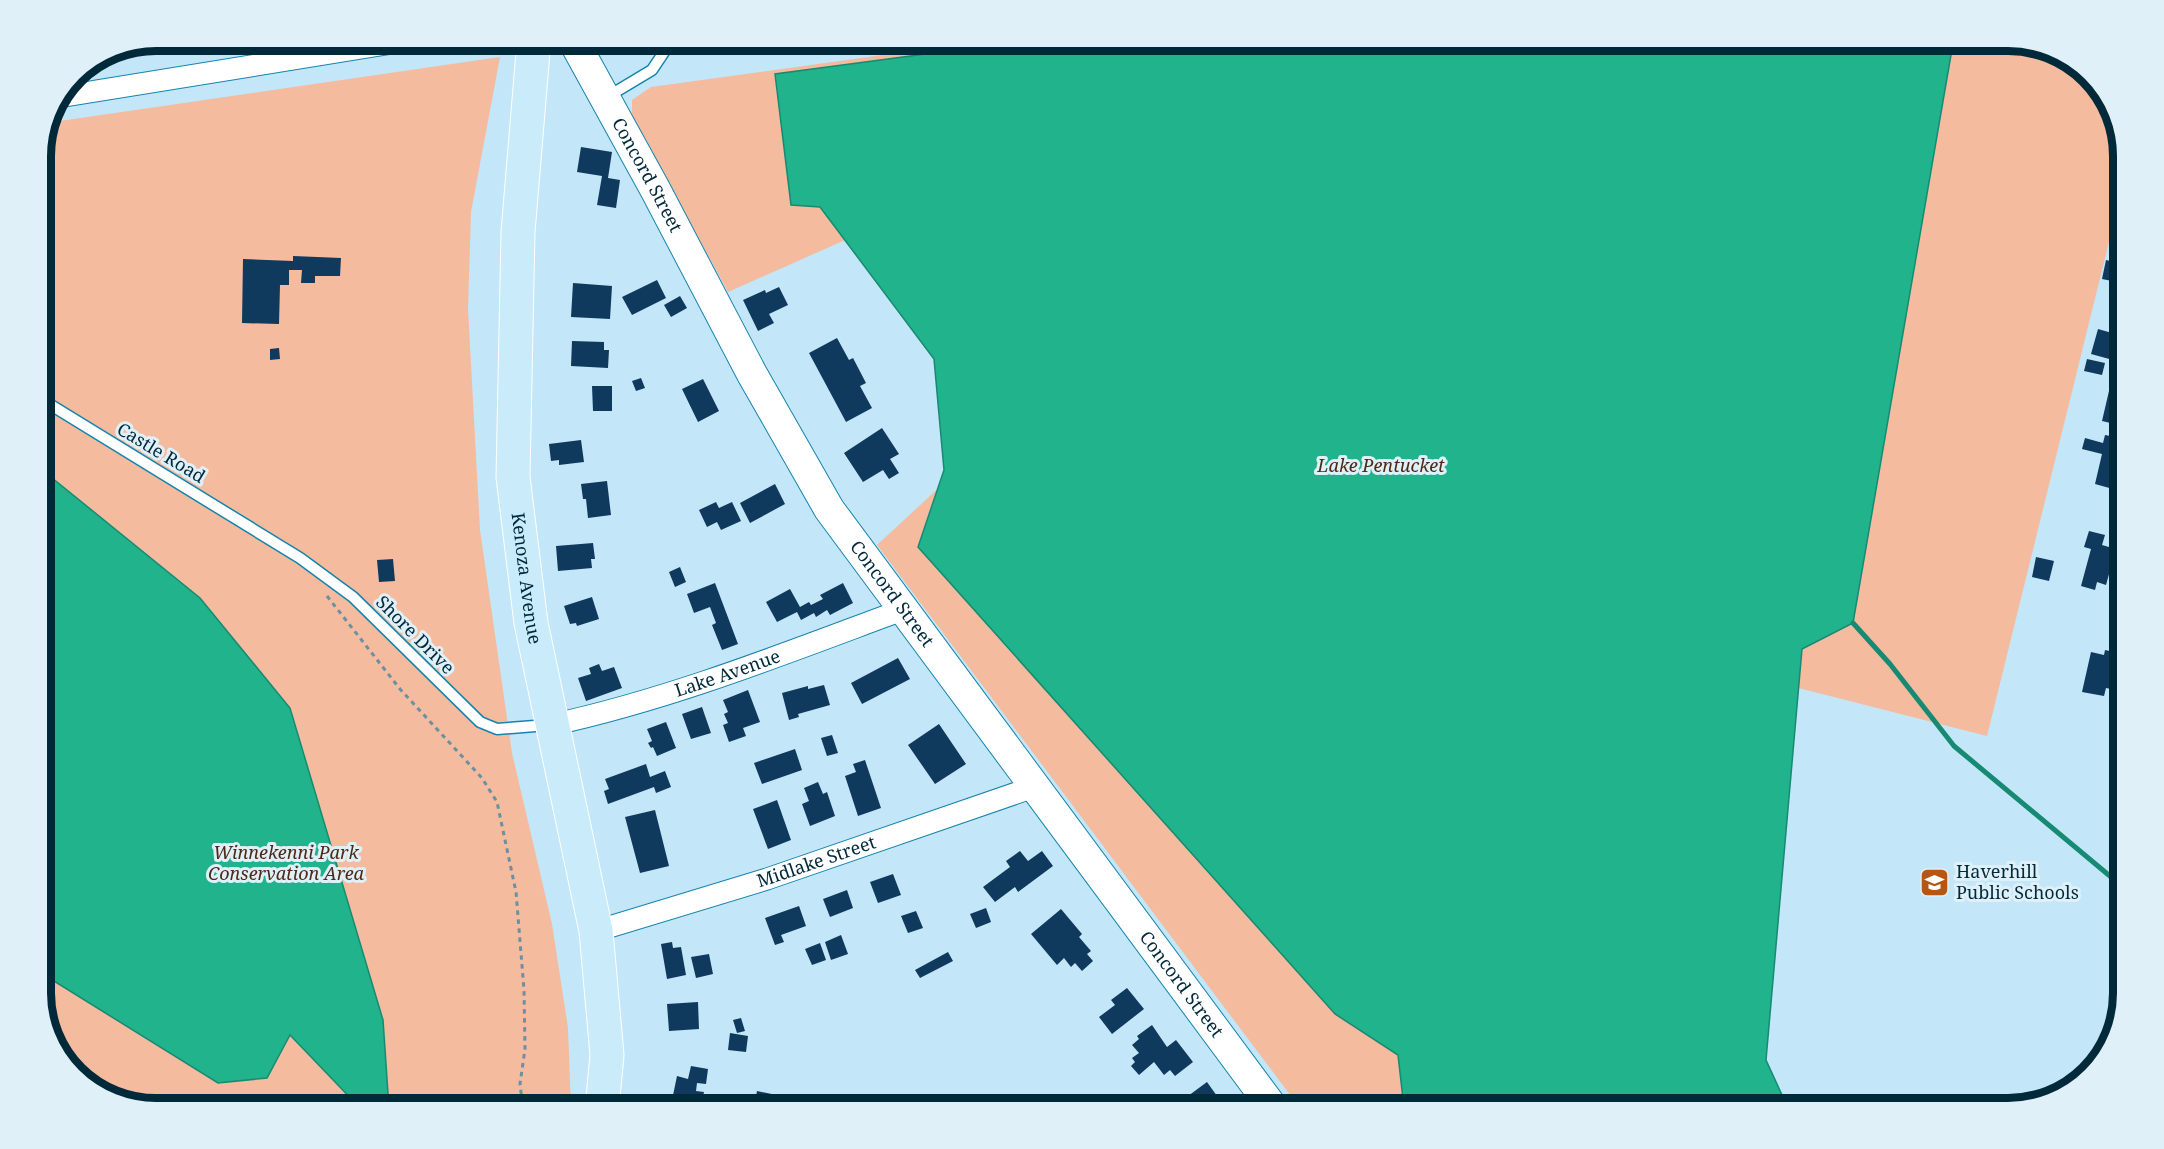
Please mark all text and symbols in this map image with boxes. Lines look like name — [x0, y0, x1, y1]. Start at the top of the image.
street label: Concord Street — [607, 113, 688, 236]
street label: Castle Road — [113, 416, 210, 488]
park label: Lake Pentucket — [1316, 453, 1445, 477]
street label: Kenoza Avenue — [507, 511, 548, 646]
street label: Concord Street — [845, 535, 940, 651]
street label: Shore Drive — [371, 590, 460, 679]
street label: Lake Avenue — [671, 643, 783, 702]
street label: Midlake Street — [754, 829, 879, 892]
park label: Winnekenni Park Conservation Area — [208, 840, 365, 885]
place label: Haverhill Public Schools — [1956, 859, 2079, 904]
school or university icon: Haverhill Public Schools — [1919, 866, 1951, 898]
street label: Concord Street — [1135, 926, 1230, 1042]

